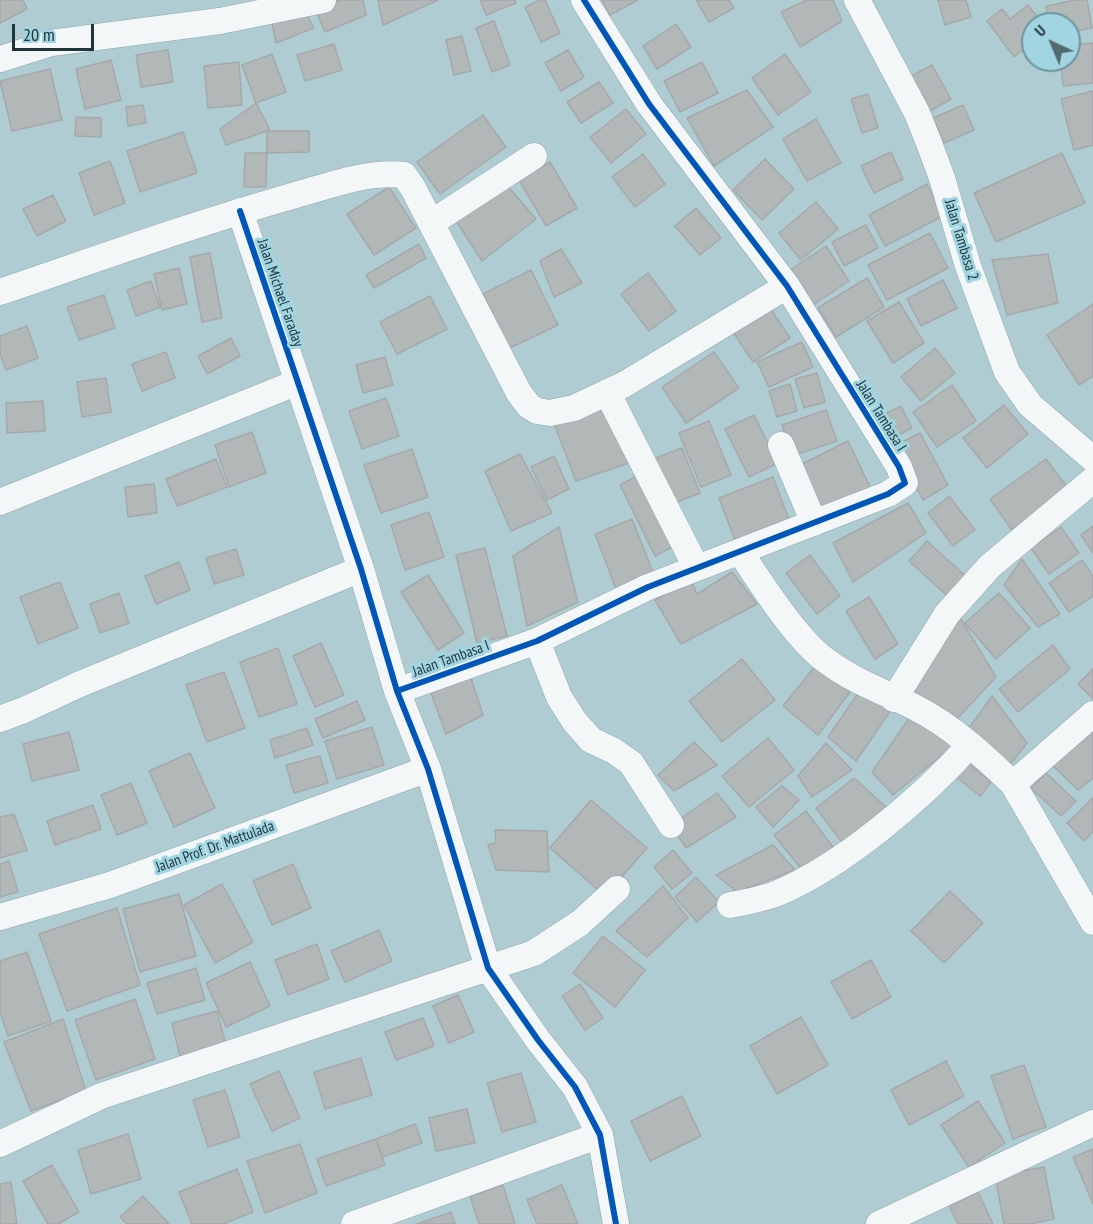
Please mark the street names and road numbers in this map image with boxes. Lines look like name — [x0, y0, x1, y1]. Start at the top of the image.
street label: Jalan Tambasa 2 — [940, 197, 982, 283]
street label: Jalan Michael Faraday — [253, 237, 307, 349]
street label: Jalan Tambasa I — [852, 377, 910, 455]
street label: Jalan Tambasa I — [410, 637, 492, 681]
street label: Jalan Prof. Dr. Mattulada — [153, 817, 277, 877]

